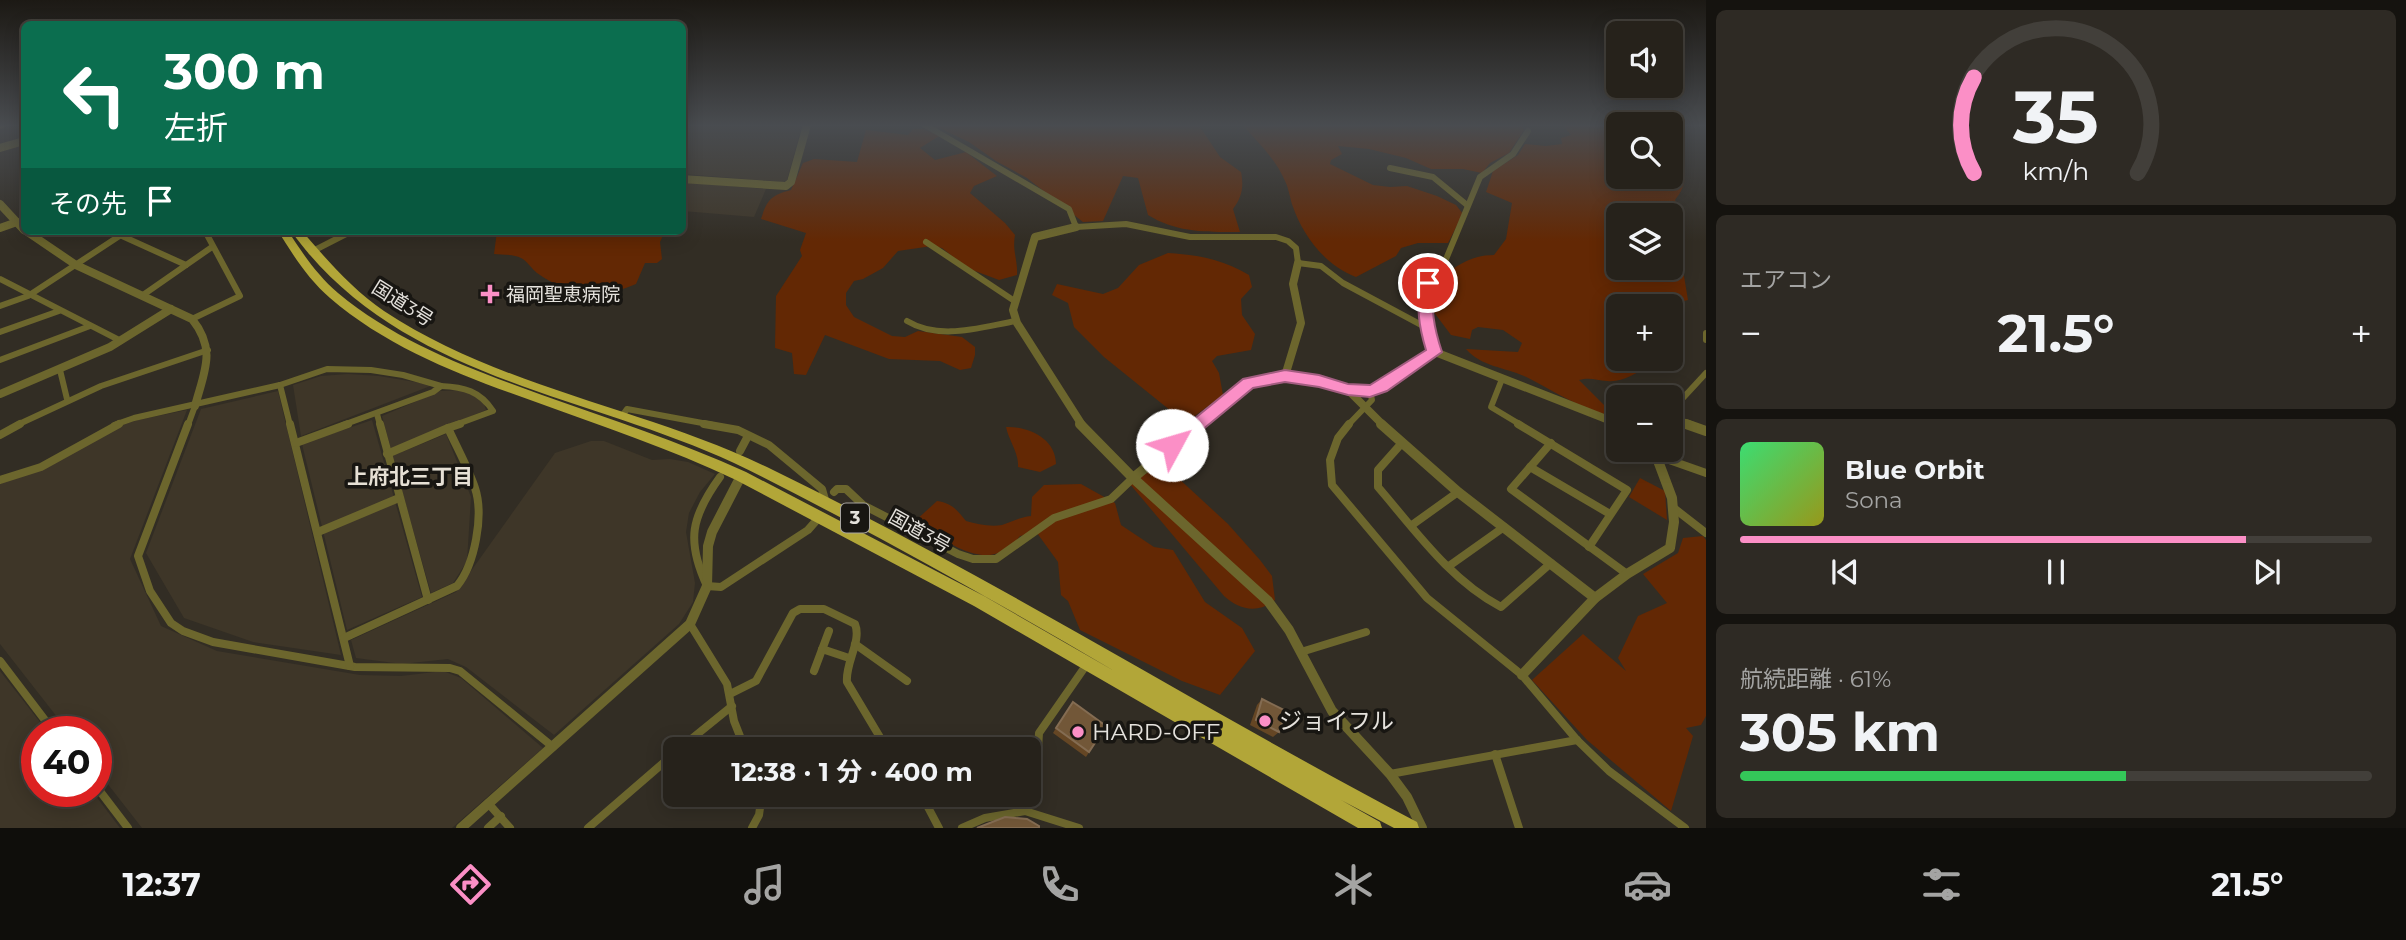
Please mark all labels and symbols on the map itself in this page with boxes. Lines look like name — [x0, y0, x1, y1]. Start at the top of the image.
pin — [1398, 253, 1458, 313]
street label: 国道3号 — [368, 276, 438, 331]
place label: 福岡聖恵病院 — [506, 283, 620, 306]
marker: 福岡聖恵病院 — [480, 284, 500, 304]
position arrow — [1135, 408, 1209, 482]
district label: 上府北三丁目 — [347, 464, 473, 489]
road number: 3 — [841, 504, 869, 532]
street label: 国道3号 — [885, 505, 955, 558]
place label: ジョイフル — [1279, 707, 1394, 735]
marker: ジョイフル — [1257, 713, 1273, 729]
speed limit sign: 40 — [21, 716, 112, 807]
place label: HARD-OFF — [1092, 718, 1220, 746]
marker: HARD-OFF — [1070, 724, 1086, 740]

